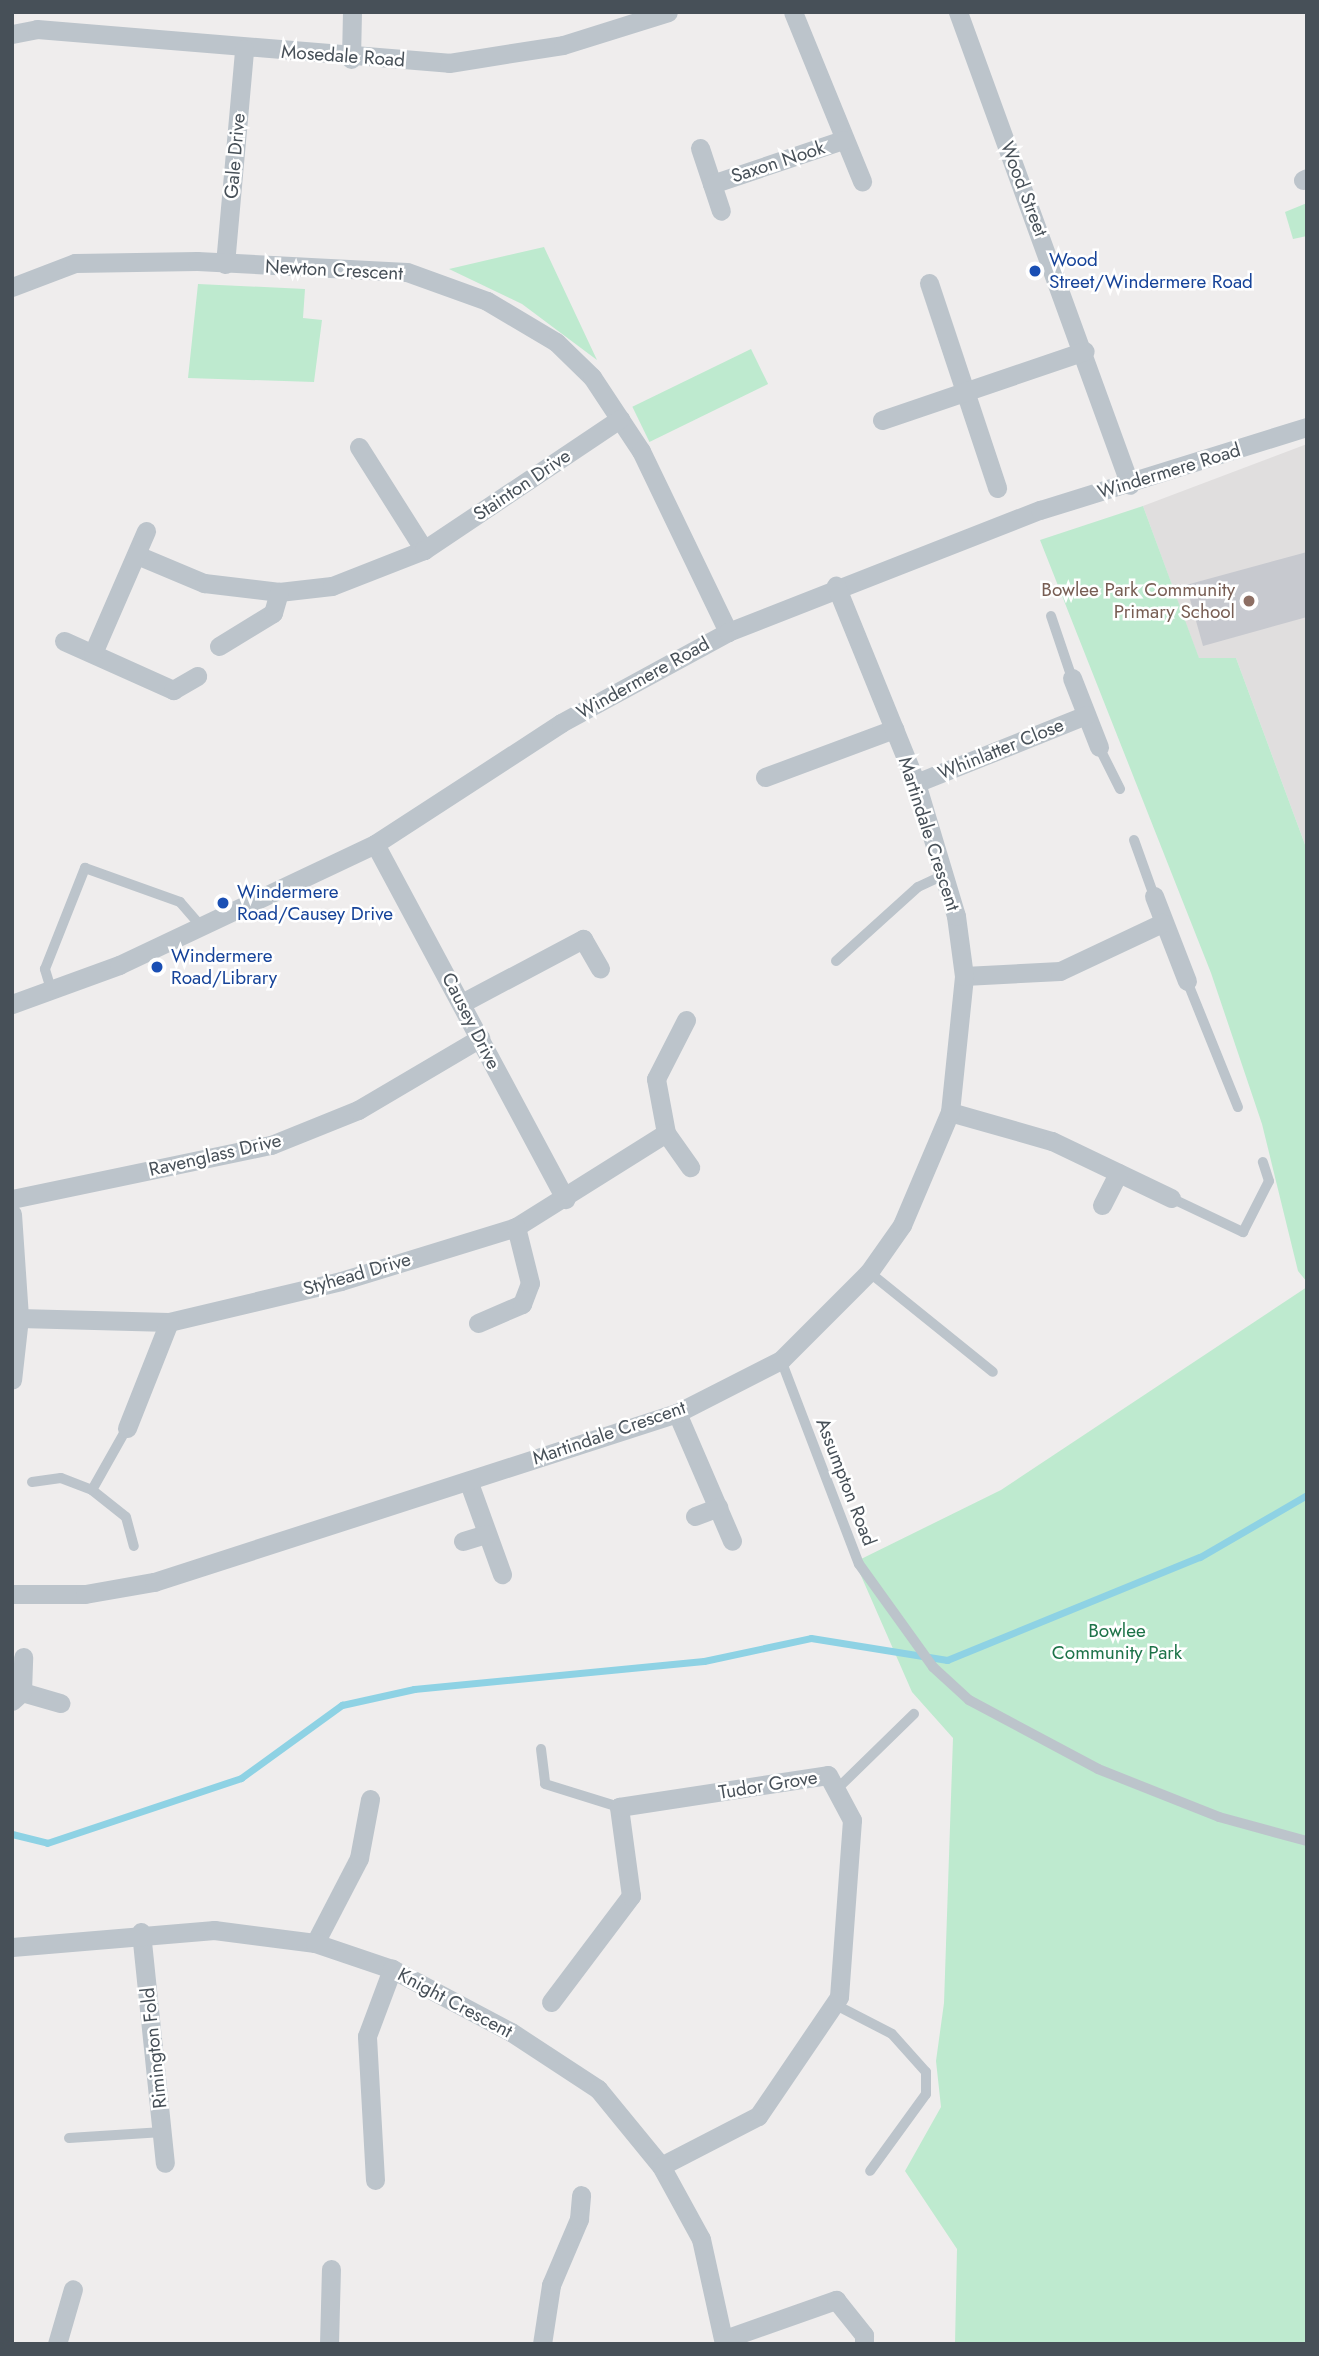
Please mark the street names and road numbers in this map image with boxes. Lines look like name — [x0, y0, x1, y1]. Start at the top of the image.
street label: Mosedale Road — [280, 40, 406, 72]
street label: Gale Drive — [220, 112, 250, 200]
street label: Saxon Nook — [728, 136, 828, 188]
street label: Wood Street — [995, 138, 1053, 240]
street label: Newton Crescent — [265, 255, 403, 285]
street label: Windermere Road — [1095, 438, 1243, 504]
street label: Stainton Drive — [469, 444, 575, 526]
street label: Windermere Road — [573, 632, 713, 724]
street label: Whinlatter Close — [935, 713, 1067, 785]
street label: Martindale Crescent — [893, 754, 965, 914]
street label: Causey Drive — [437, 969, 505, 1073]
street label: Ravenglass Drive — [147, 1129, 283, 1181]
street label: Styhead Drive — [301, 1248, 413, 1300]
street label: Martindale Crescent — [529, 1396, 689, 1470]
street label: Assumpton Road — [811, 1415, 881, 1549]
street label: Tudor Grove — [717, 1766, 819, 1804]
street label: Knight Crescent — [394, 1963, 516, 2043]
street label: Rimington Fold — [136, 1987, 172, 2109]

